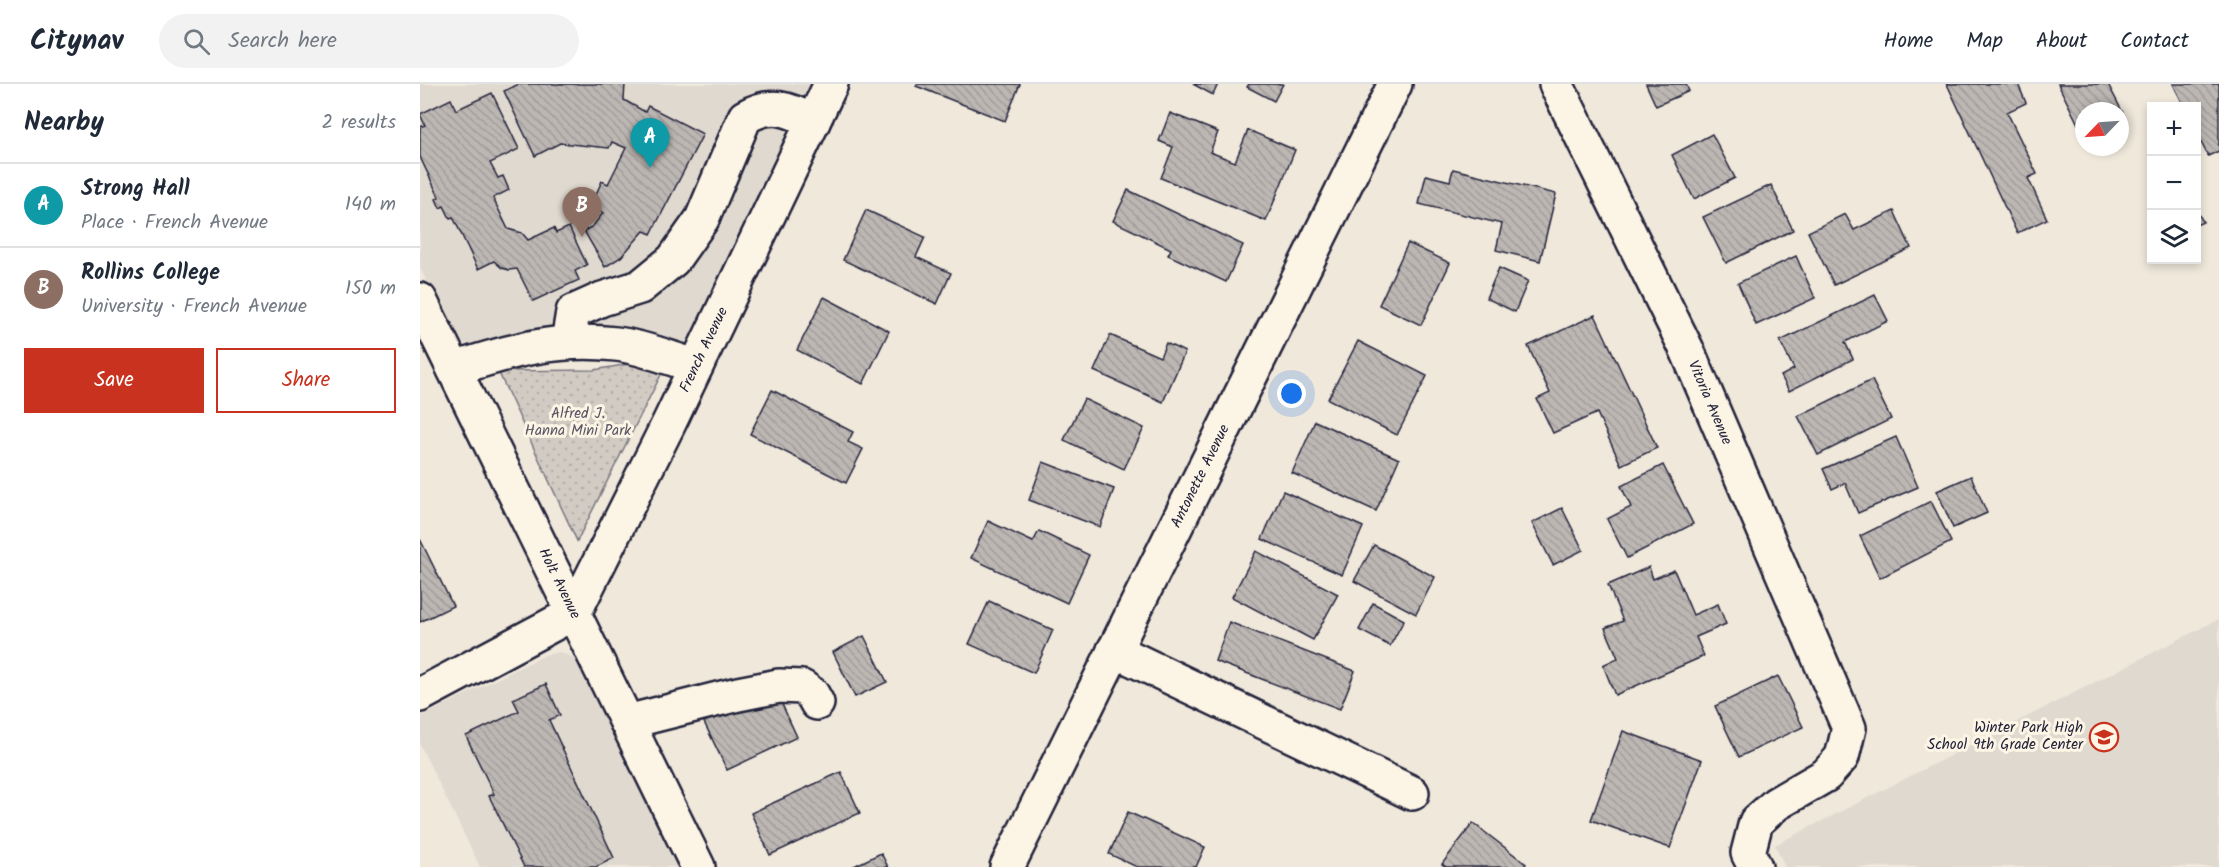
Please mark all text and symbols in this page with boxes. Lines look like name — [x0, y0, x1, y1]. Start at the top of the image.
search box — [159, 14, 579, 68]
text: Citynav — [30, 19, 123, 64]
text: Search here — [228, 24, 337, 59]
icon: search — [180, 25, 213, 58]
text: Home — [1884, 25, 1933, 58]
text: Map — [1966, 25, 2003, 58]
text: About — [2036, 25, 2087, 58]
text: Contact — [2120, 25, 2189, 58]
text: Nearby — [24, 102, 104, 144]
north arrow — [2075, 102, 2129, 156]
map controls — [2147, 102, 2201, 264]
button: + — [2147, 102, 2201, 156]
text: 2 results — [321, 107, 396, 139]
pin: A — [630, 118, 670, 168]
button: − — [2147, 156, 2201, 210]
text: Strong Hall — [81, 172, 190, 207]
pin: B — [562, 188, 602, 237]
text: A — [37, 189, 50, 221]
text: 140 m — [345, 189, 396, 221]
text: Place · French Avenue — [81, 207, 268, 239]
button: layers — [2147, 210, 2201, 264]
text: Rollins College — [81, 256, 220, 291]
text: B — [37, 273, 50, 305]
text: 150 m — [345, 273, 396, 305]
text: University · French Avenue — [81, 291, 307, 323]
street label: French Avenue — [673, 303, 735, 397]
button: Save — [24, 348, 204, 413]
button: Share — [216, 348, 396, 413]
street label: Vitoria Avenue — [1681, 357, 1738, 449]
your location — [1277, 379, 1306, 408]
park label: Alfred J. Hanna Mini Park — [525, 402, 632, 443]
street label: Antonette Avenue — [1165, 420, 1237, 532]
street label: Holt Avenue — [531, 544, 587, 624]
place label: Winter Park High School 9th Grade Center — [1927, 716, 2084, 757]
school or university icon: Winter Park High School 9th Grade Center — [2088, 721, 2120, 753]

